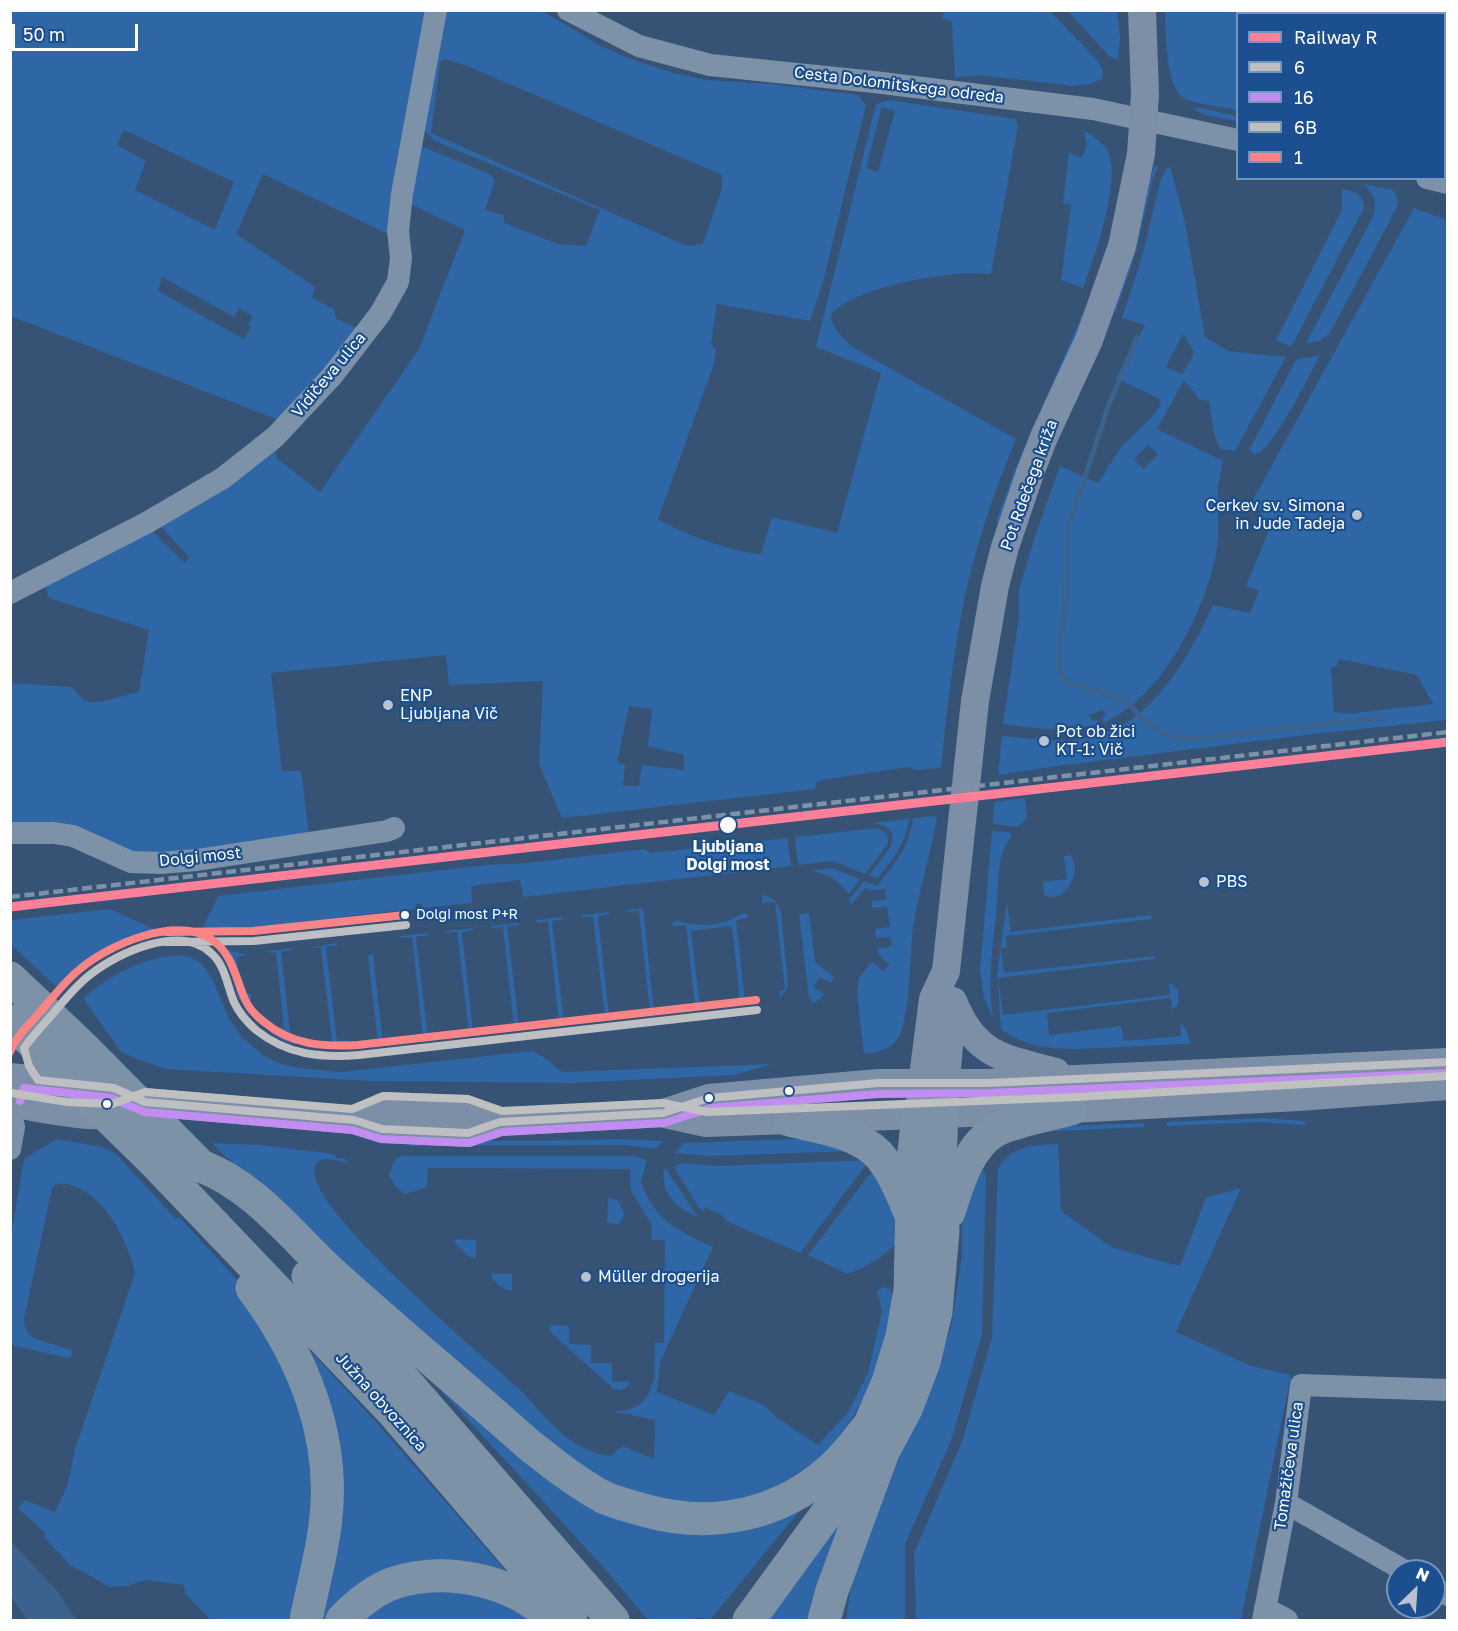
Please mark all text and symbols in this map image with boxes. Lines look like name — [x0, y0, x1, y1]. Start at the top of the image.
scale bar — [15, 12, 141, 50]
legend — [1236, 12, 1446, 180]
text: 50 m — [23, 23, 65, 45]
text: Railway R — [1294, 26, 1377, 48]
text: 6 — [1294, 56, 1305, 78]
street label: Cesta Dolomitskega odreda — [793, 63, 1005, 107]
text: 16 — [1294, 86, 1314, 108]
text: 6B — [1294, 116, 1317, 138]
text: 1 — [1294, 146, 1303, 168]
street label: Vidičeva ulica — [288, 329, 370, 421]
street label: Pot Rdečega križa — [996, 417, 1062, 553]
place label: Cerkev sv. Simona in Jude Tadeja — [1206, 496, 1345, 534]
marker: Cerkev sv. Simona in Jude Tadeja — [1350, 508, 1364, 522]
place label: ENP Ljubljana Vič — [400, 686, 498, 724]
marker: ENP Ljubljana Vič — [381, 698, 395, 712]
place label: Pot ob žici KT-1: Vič — [1056, 722, 1135, 760]
marker: Pot ob žici KT-1: Vič — [1037, 734, 1051, 748]
marker: Ljubljana Dolgi most — [718, 815, 738, 835]
place label: Ljubljana Dolgi most — [686, 837, 770, 875]
street label: Dolgi most — [158, 843, 242, 871]
place label: PBS — [1216, 872, 1247, 892]
marker: PBS — [1197, 875, 1211, 889]
place label: Dolgi most P+R — [416, 907, 518, 923]
marker: Dolgi most P+R — [399, 909, 411, 921]
unlabelled marker — [783, 1085, 795, 1097]
unlabelled marker — [703, 1092, 715, 1104]
unlabelled marker — [101, 1098, 113, 1110]
place label: Müller drogerija — [598, 1267, 720, 1287]
marker: Müller drogerija — [579, 1270, 593, 1284]
street label: Južna obvoznica — [331, 1348, 431, 1456]
street label: Tomažičeva ulica — [1270, 1400, 1308, 1532]
north arrow — [1386, 1559, 1446, 1619]
text: N — [1413, 1563, 1432, 1586]

